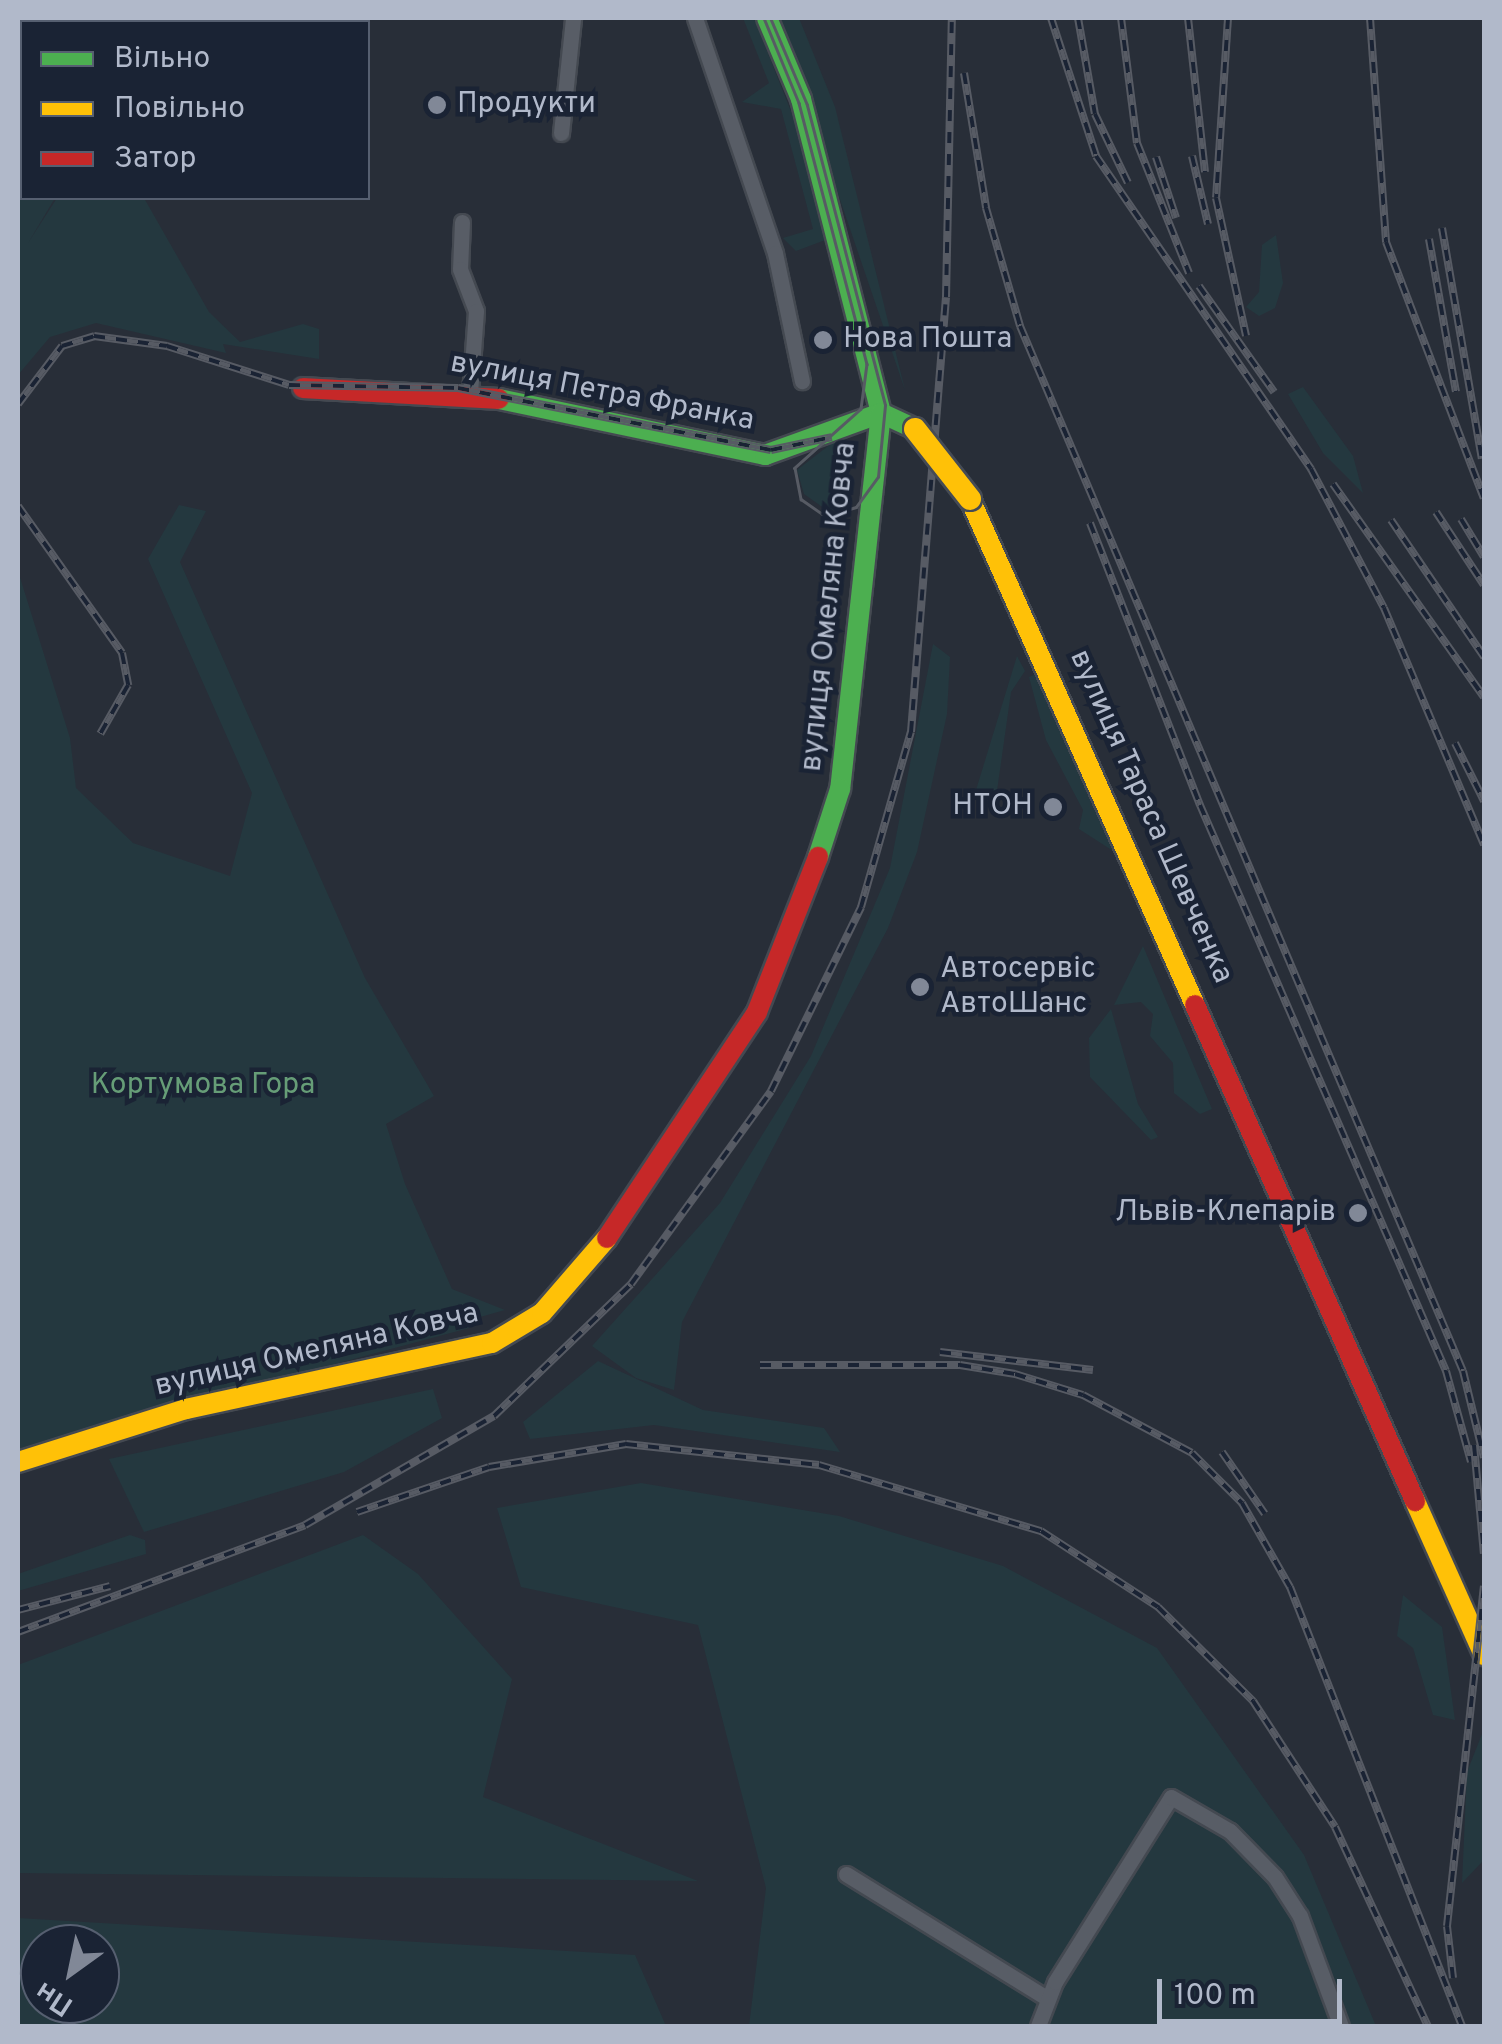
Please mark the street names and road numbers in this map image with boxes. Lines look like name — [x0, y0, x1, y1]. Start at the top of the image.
street label: вулиця Петра Франка — [447, 346, 757, 440]
street label: вулиця Омеляна Ковча — [795, 441, 865, 773]
street label: вулиця Тараса Шевченка — [1060, 644, 1240, 990]
street label: вулиця Омеляна Ковча — [152, 1296, 482, 1406]

